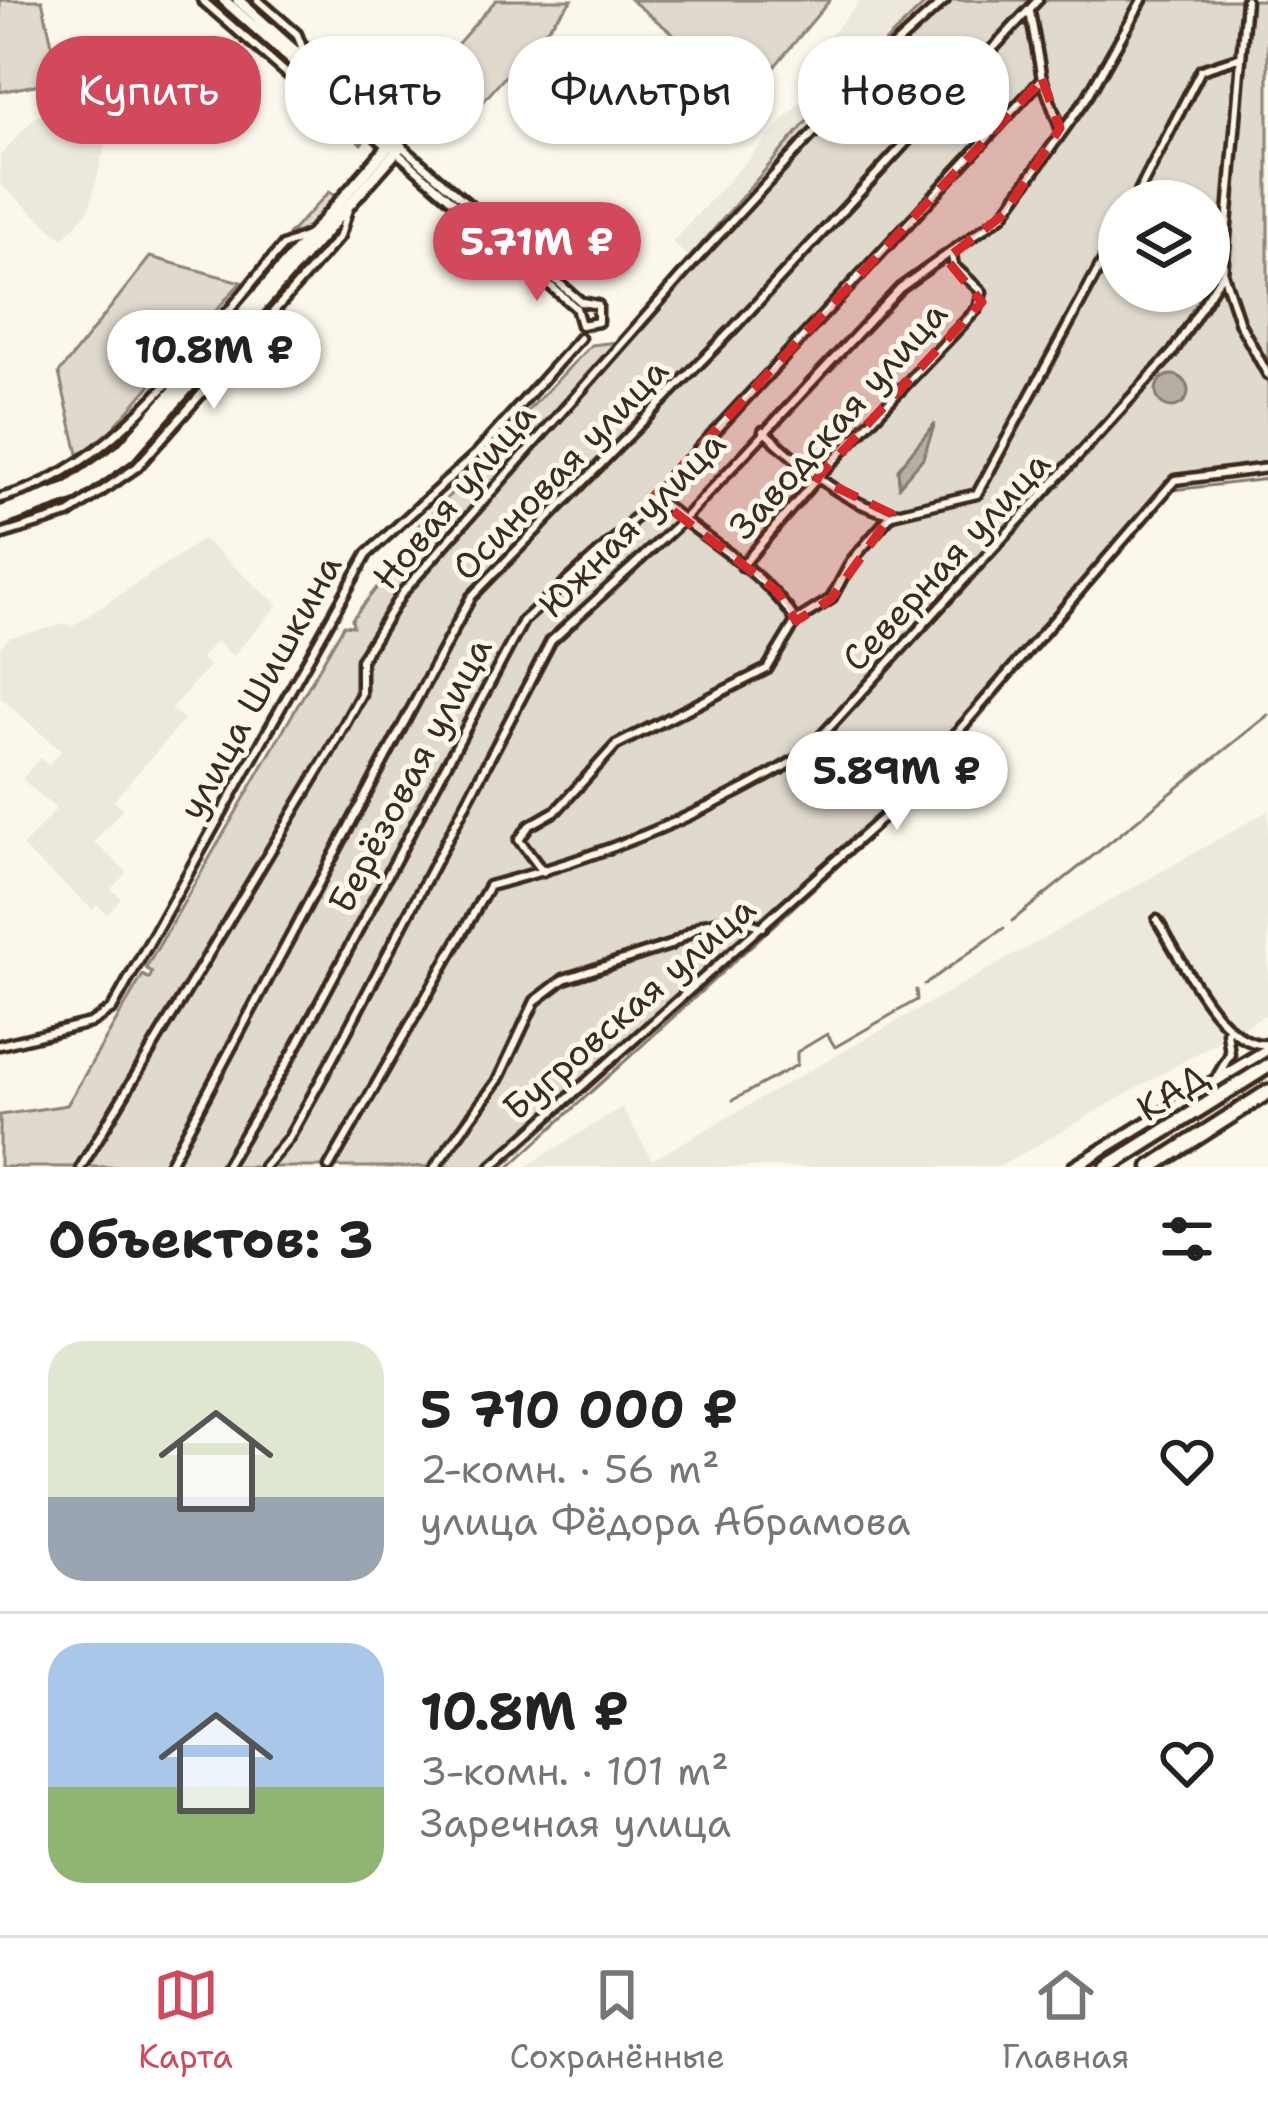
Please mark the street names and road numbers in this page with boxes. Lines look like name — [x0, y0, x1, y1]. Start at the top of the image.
street label: Заводская улица — [718, 290, 958, 550]
street label: Осиновая улица — [441, 347, 679, 591]
street label: Новая улица — [361, 392, 547, 600]
street label: Южная улица — [528, 420, 736, 628]
street label: Северная улица — [831, 440, 1061, 682]
street label: улица Шишкина — [167, 546, 353, 828]
street label: Берёзовая улица — [317, 629, 503, 921]
street label: Бугровская улица — [492, 885, 766, 1131]
street label: КАД — [1127, 1051, 1217, 1133]

